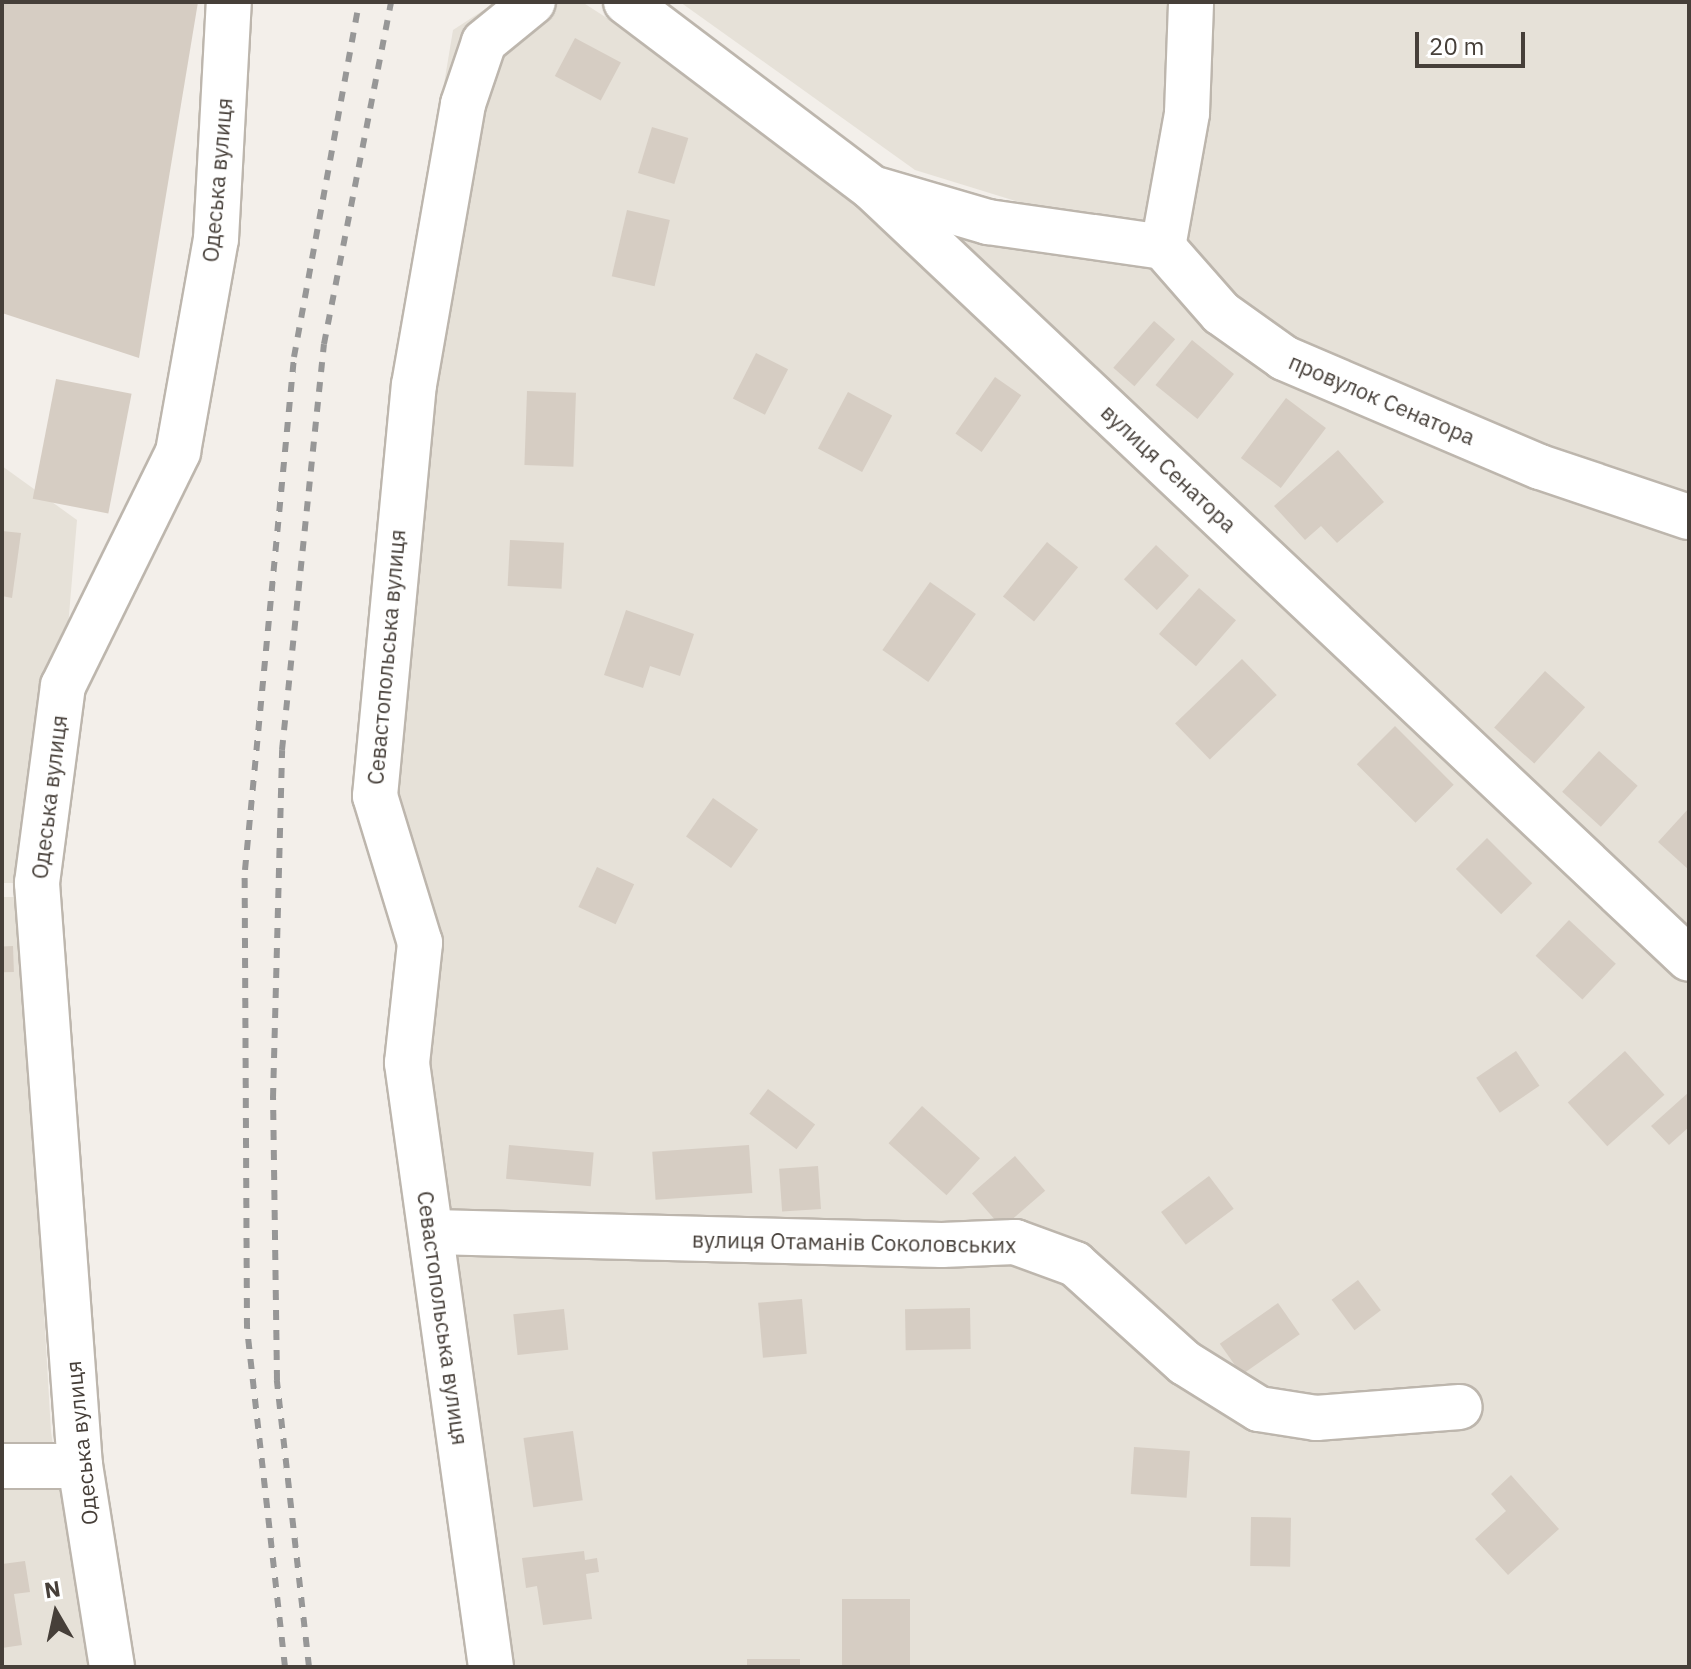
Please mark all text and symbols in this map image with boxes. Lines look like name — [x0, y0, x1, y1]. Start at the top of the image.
scale bar — [1419, 16, 1529, 66]
text: 20 m — [1429, 30, 1484, 62]
street label: Одеська вулиця — [197, 97, 237, 263]
street label: провулок Сенатора — [1285, 348, 1479, 450]
street label: вулиця Сенатора — [1096, 399, 1242, 537]
street label: Севастопольська вулиця — [362, 528, 410, 786]
street label: Одеська вулиця — [26, 714, 72, 880]
street label: Севастопольська вулиця — [412, 1189, 474, 1447]
street label: вулиця Отаманів Соколовських — [692, 1226, 1016, 1258]
street label: Одеська вулиця — [59, 1360, 103, 1526]
north arrow — [16, 1573, 96, 1653]
text: N — [42, 1573, 62, 1604]

